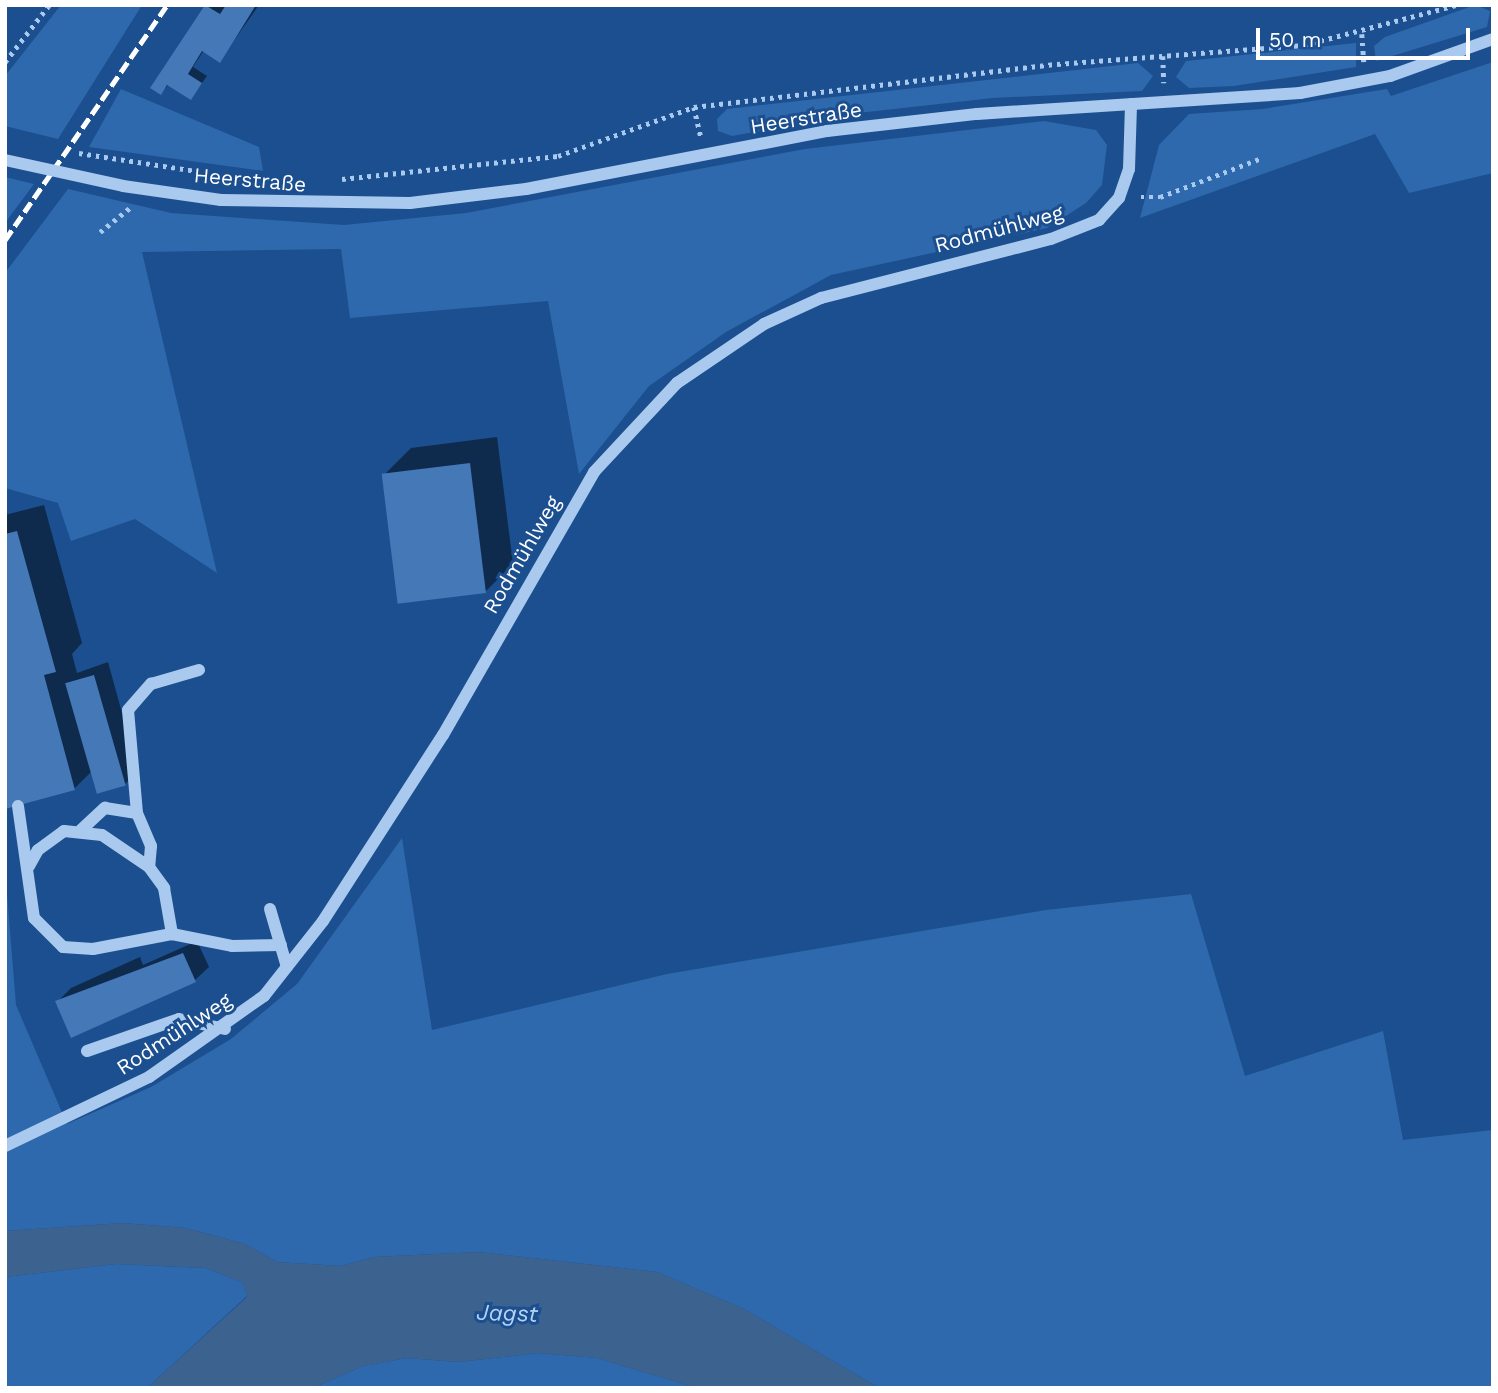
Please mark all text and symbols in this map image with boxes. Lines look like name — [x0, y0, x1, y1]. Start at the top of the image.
scale bar — [1260, 14, 1474, 58]
text: 50 m — [1269, 27, 1321, 52]
street label: Heerstraße — [748, 97, 864, 139]
street label: Heerstraße — [193, 163, 307, 197]
street label: Rodmühlweg — [932, 200, 1066, 258]
street label: Rodmühlweg — [478, 492, 566, 618]
street label: Rodmühlweg — [112, 988, 236, 1080]
water label: Jagst — [476, 1299, 538, 1329]

